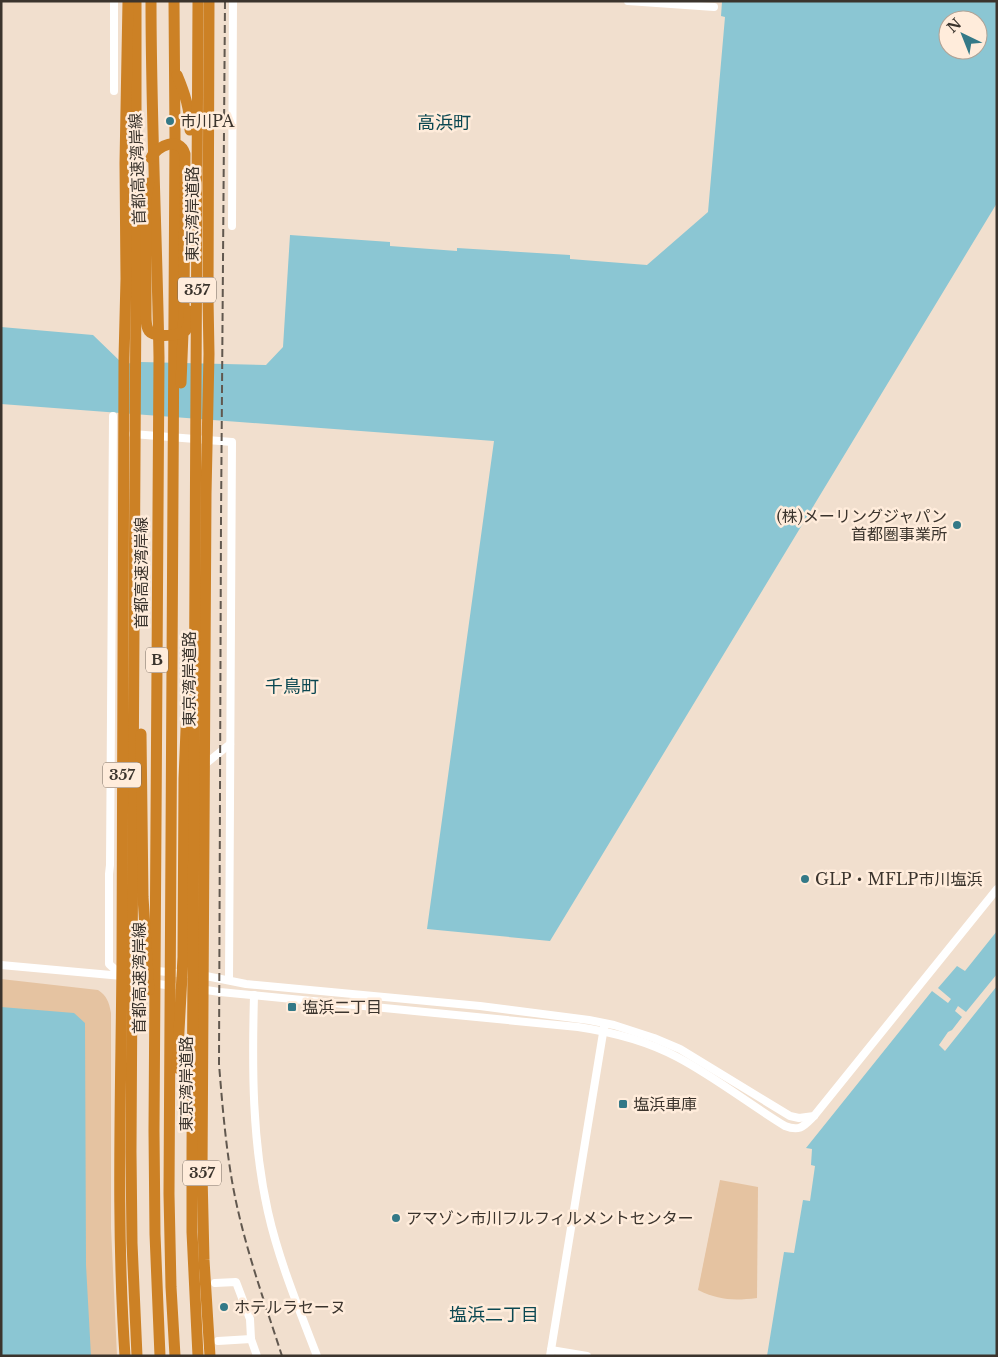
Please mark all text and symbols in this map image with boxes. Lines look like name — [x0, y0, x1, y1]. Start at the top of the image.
north arrow — [938, 10, 988, 60]
text: N — [943, 14, 965, 37]
place label: 市川PA — [180, 111, 235, 131]
district label: 高浜町 — [417, 112, 471, 134]
street label: 首都高速湾岸線 — [125, 113, 149, 225]
marker: 市川PA — [164, 115, 176, 127]
street label: 東京湾岸道路 — [182, 166, 202, 262]
road number: 357 — [178, 278, 216, 302]
place label: (株)メーリングジャパン 首都圏事業所 — [776, 506, 947, 544]
street label: 首都高速湾岸線 — [131, 517, 151, 629]
marker: (株)メーリングジャパン 首都圏事業所 — [951, 519, 963, 531]
street label: 東京湾岸道路 — [179, 631, 199, 727]
road number: B — [146, 648, 168, 672]
district label: 千鳥町 — [265, 676, 319, 698]
road number: 357 — [103, 762, 141, 788]
place label: GLP・MFLP市川塩浜 — [815, 869, 982, 889]
marker: GLP・MFLP市川塩浜 — [799, 873, 811, 885]
street label: 首都高速湾岸線 — [129, 922, 149, 1034]
place label: 塩浜二丁目 — [302, 997, 382, 1017]
marker: 塩浜二丁目 — [286, 1001, 298, 1013]
street label: 東京湾岸道路 — [176, 1036, 196, 1132]
place label: 塩浜車庫 — [633, 1094, 697, 1114]
marker: 塩浜車庫 — [617, 1098, 629, 1110]
road number: 357 — [183, 1160, 221, 1186]
place label: アマゾン市川フルフィルメントセンター — [406, 1208, 694, 1228]
marker: アマゾン市川フルフィルメントセンター — [390, 1212, 402, 1224]
place label: ホテルラセーヌ — [234, 1297, 346, 1317]
marker: ホテルラセーヌ — [218, 1301, 230, 1313]
district label: 塩浜二丁目 — [449, 1304, 539, 1326]

